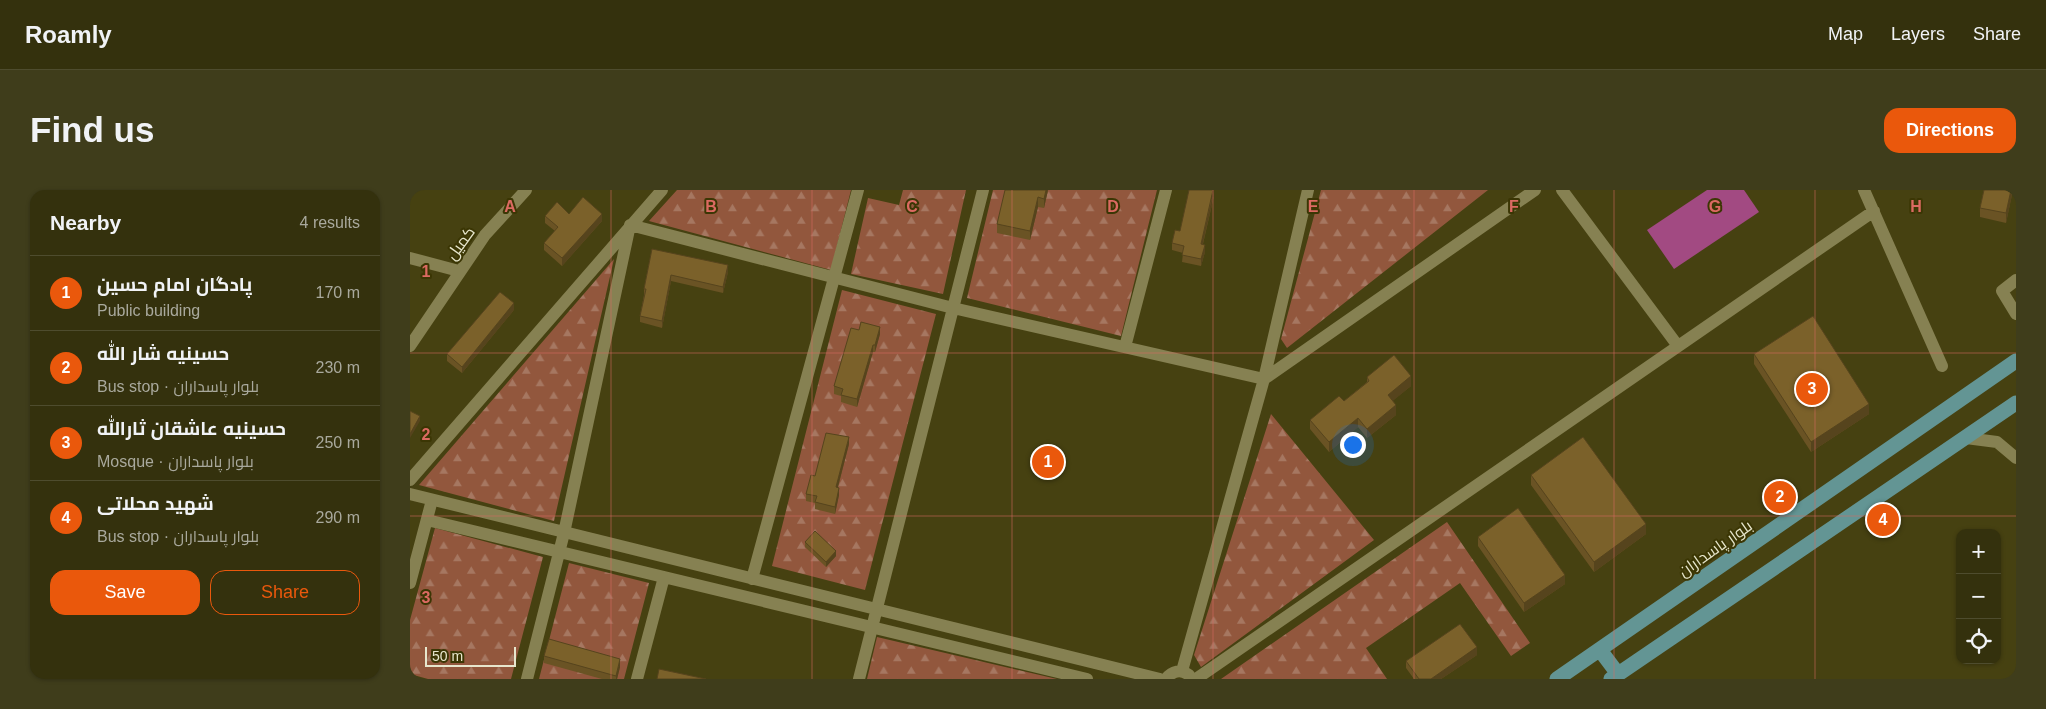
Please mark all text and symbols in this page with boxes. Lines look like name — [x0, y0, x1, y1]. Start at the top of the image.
text: Roamly — [25, 21, 112, 48]
text: Map — [1828, 24, 1863, 44]
text: Layers — [1891, 24, 1945, 44]
text: Share — [1973, 24, 2021, 44]
button: Directions — [1884, 108, 2016, 153]
text: Find us — [30, 110, 154, 149]
text: A — [504, 198, 516, 215]
text: B — [705, 198, 717, 215]
text: C — [906, 198, 918, 215]
text: D — [1107, 198, 1119, 215]
text: E — [1308, 198, 1319, 215]
text: F — [1509, 198, 1519, 215]
text: G — [1709, 198, 1721, 215]
text: H — [1910, 198, 1922, 215]
text: Nearby — [50, 211, 121, 234]
text: 4 results — [300, 214, 360, 231]
street label: کمیل — [443, 223, 480, 264]
text: 1 — [422, 263, 431, 280]
text: پادگان امام حسین — [97, 274, 252, 295]
text: 1 — [62, 284, 70, 301]
text: 170 m — [316, 284, 360, 301]
text: Public building — [97, 302, 200, 319]
text: حسینیه شار الله — [97, 343, 229, 364]
text: 2 — [62, 359, 70, 376]
text: 230 m — [316, 359, 360, 376]
pin: 3 — [1796, 370, 1828, 408]
text: Bus stop · بلوار پاسداران — [97, 378, 259, 395]
text: حسینیه عاشقان ثارالله — [97, 418, 286, 439]
text: 2 — [422, 426, 431, 443]
your location — [1340, 432, 1366, 458]
text: 3 — [62, 434, 70, 451]
text: 250 m — [316, 434, 360, 451]
pin: 1 — [1032, 443, 1064, 481]
text: Mosque · بلوار پاسداران — [97, 453, 254, 470]
pin: 2 — [1764, 478, 1796, 516]
text: شهید محلاتی — [97, 493, 214, 514]
pin: 4 — [1867, 501, 1899, 539]
text: 4 — [62, 509, 70, 526]
text: 290 m — [316, 509, 360, 526]
street label: بلوار پاسداران — [1675, 517, 1757, 582]
text: Bus stop · بلوار پاسداران — [97, 528, 259, 545]
map controls — [1956, 529, 2001, 664]
button: + — [1956, 529, 2001, 574]
button: Save — [50, 570, 200, 615]
button: Share — [210, 570, 360, 615]
button: − — [1956, 574, 2001, 619]
text: 3 — [422, 589, 431, 606]
button: locate — [1956, 619, 2001, 664]
scale bar — [425, 644, 516, 667]
text: 50 m — [432, 648, 463, 664]

